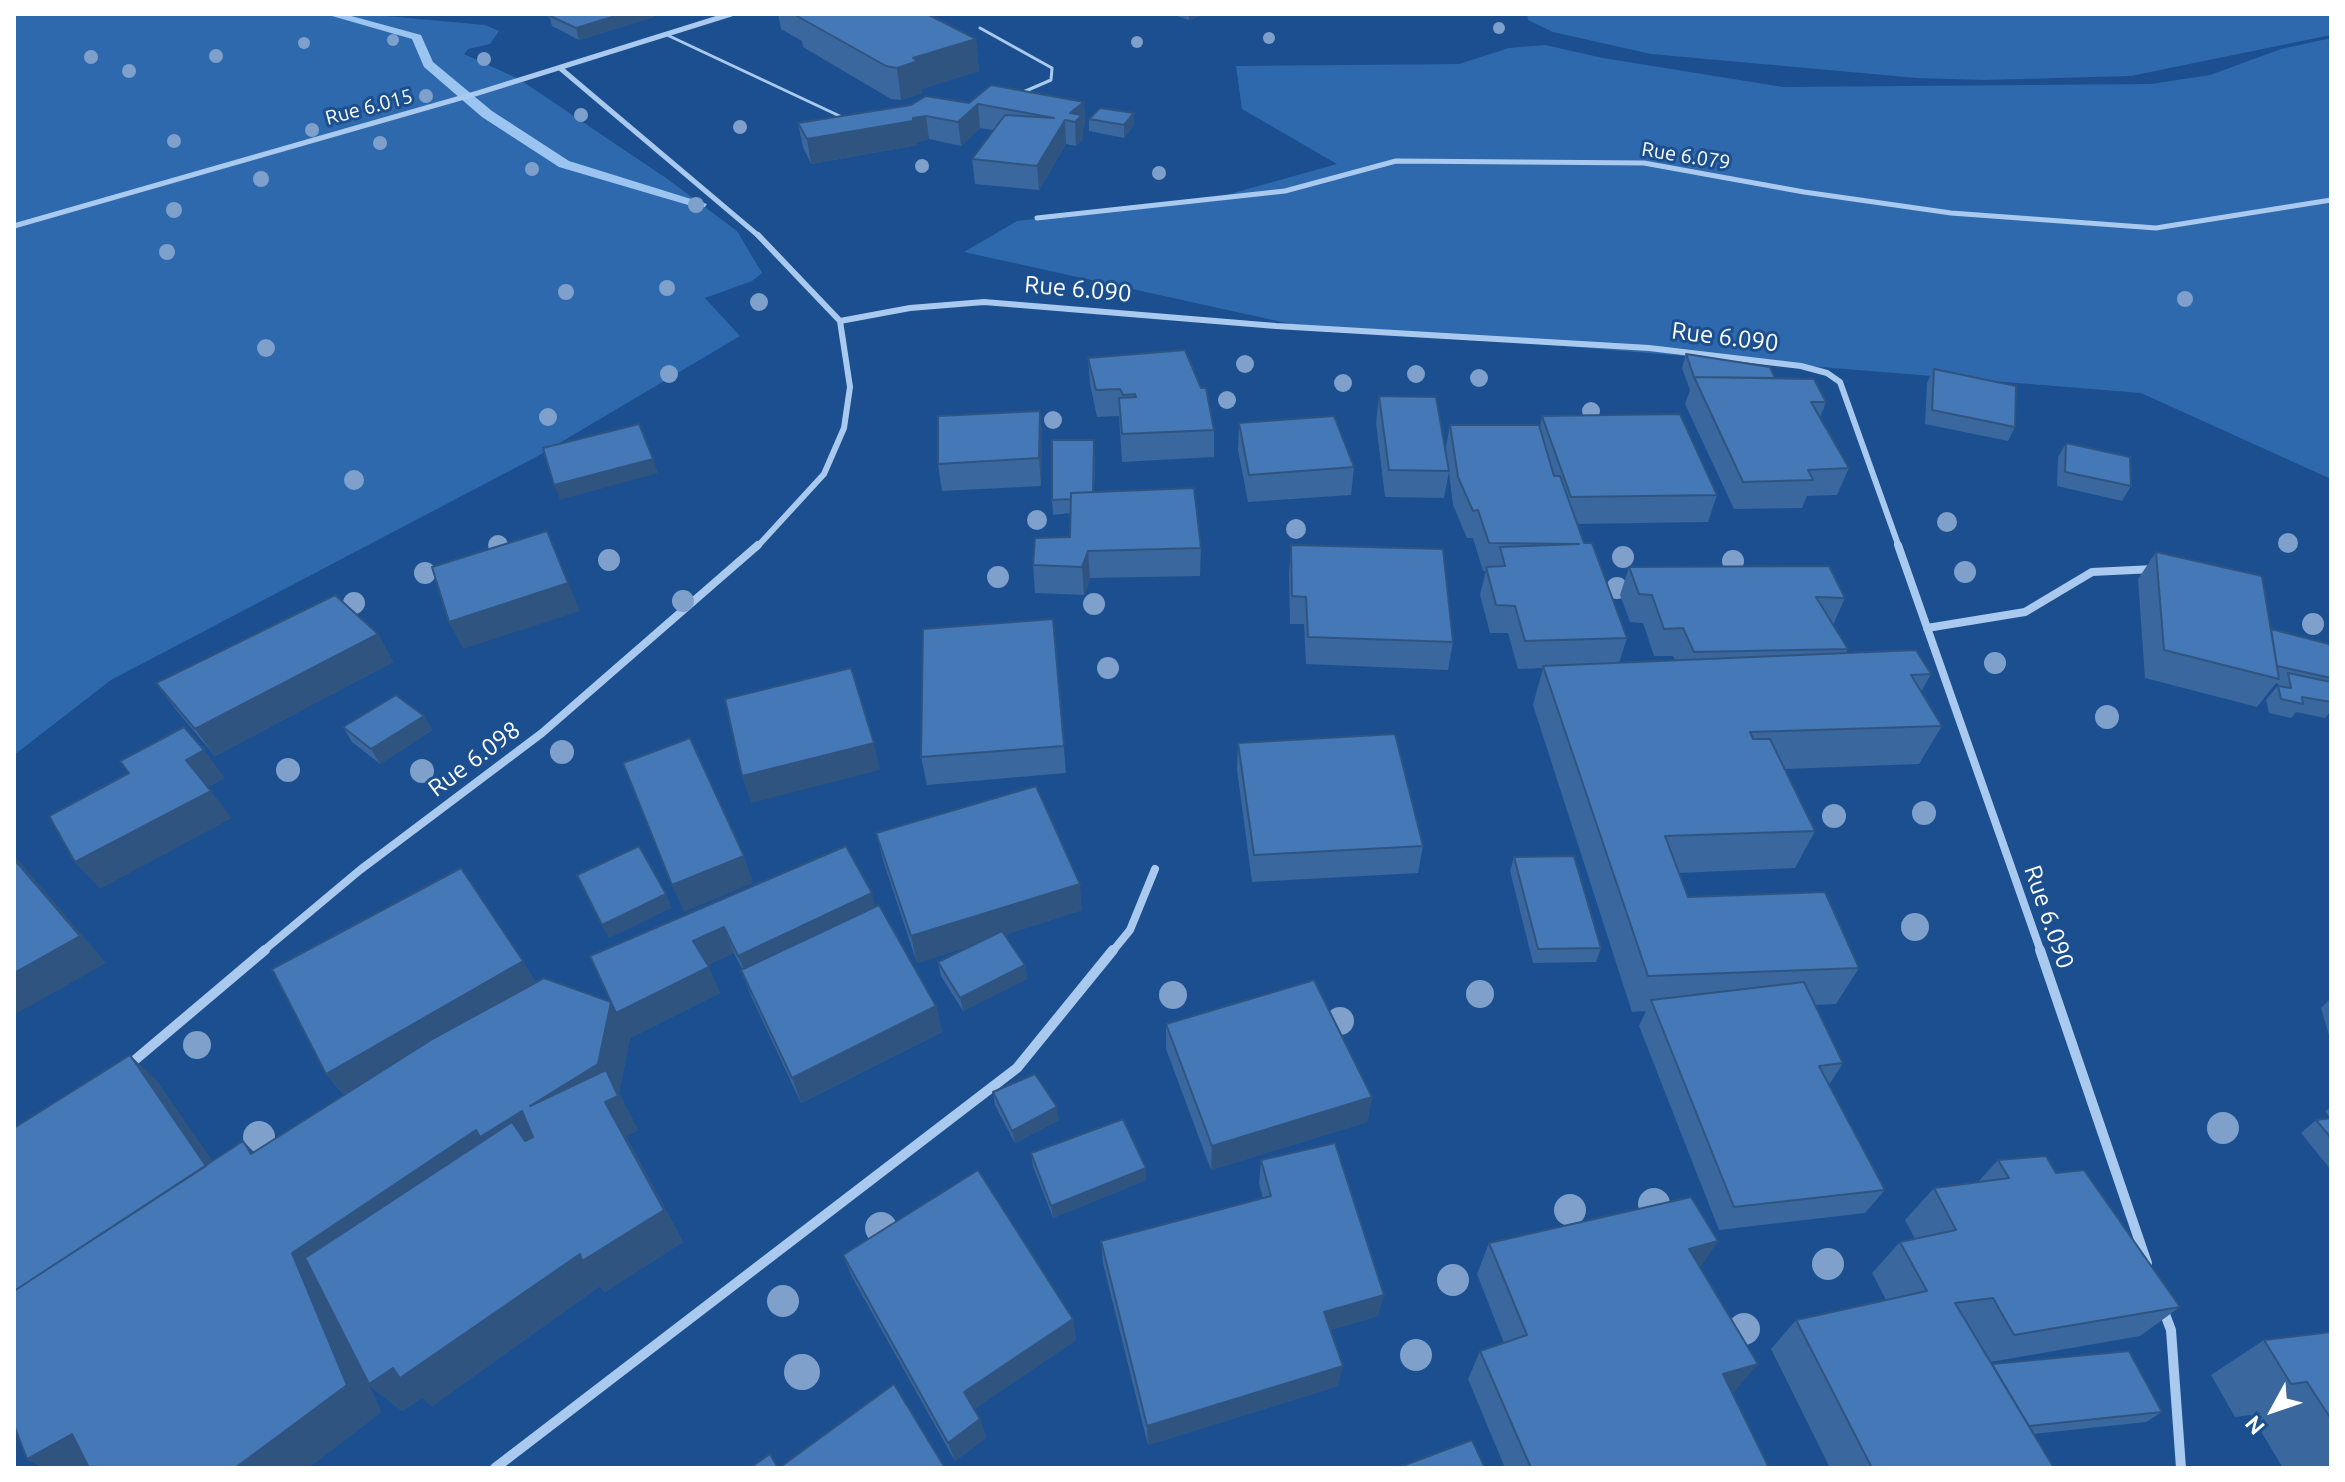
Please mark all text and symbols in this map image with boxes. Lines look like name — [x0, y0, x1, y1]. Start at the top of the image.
street label: Rue 6.015 — [323, 84, 415, 130]
street label: Rue 6.079 — [1640, 137, 1732, 175]
street label: Rue 6.090 — [1023, 270, 1133, 308]
street label: Rue 6.090 — [1670, 316, 1780, 358]
street label: Rue 6.098 — [422, 715, 526, 803]
street label: Rue 6.090 — [2018, 862, 2080, 972]
north arrow — [2233, 1370, 2313, 1450]
text: N — [2239, 1411, 2269, 1440]

